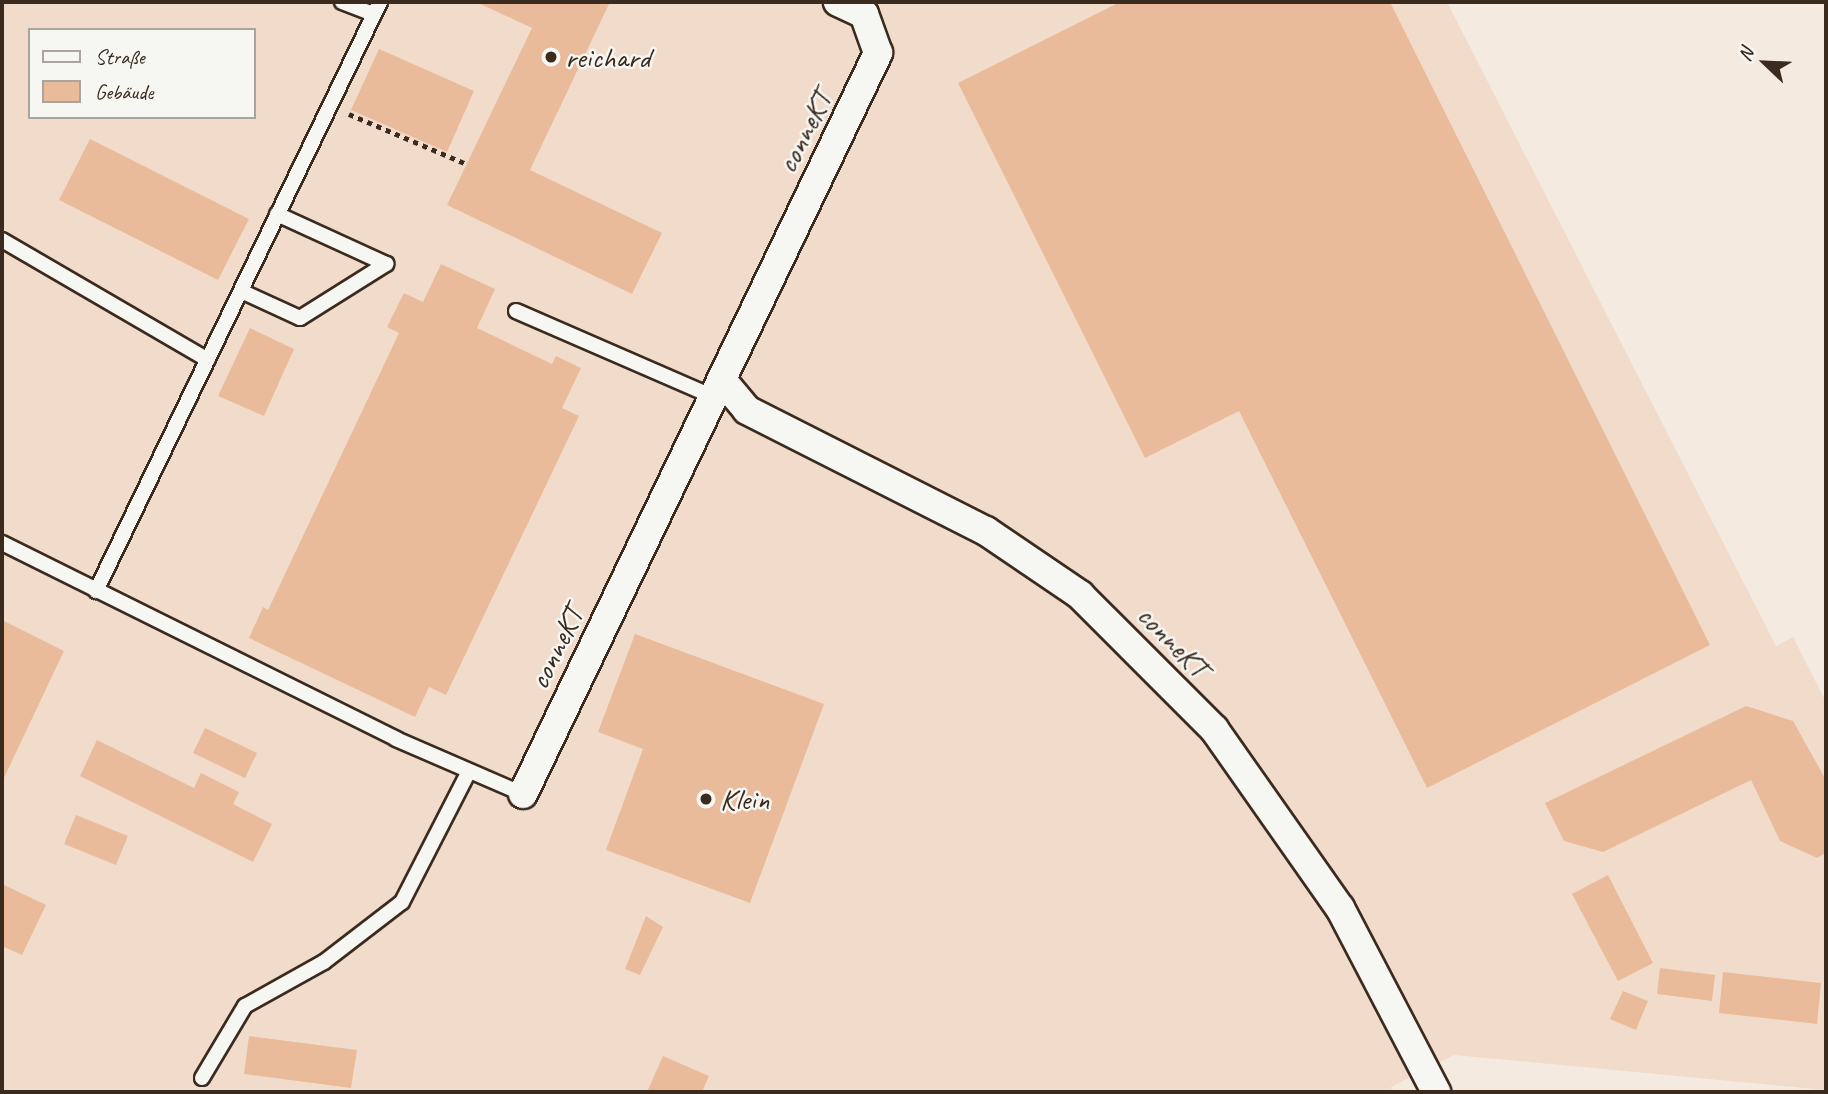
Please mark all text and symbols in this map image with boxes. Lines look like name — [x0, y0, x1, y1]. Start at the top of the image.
legend — [28, 28, 256, 119]
north arrow — [1730, 28, 1800, 98]
place label: reichard — [565, 39, 650, 75]
text: Straße — [95, 44, 145, 70]
text: N — [1732, 45, 1759, 65]
marker: reichard — [543, 49, 559, 65]
text: Gebäude — [95, 79, 153, 105]
street label: conneKT — [769, 85, 839, 179]
street label: conneKT — [1130, 598, 1216, 684]
street label: conneKT — [521, 601, 591, 695]
place label: Klein — [720, 781, 769, 817]
marker: Klein — [698, 791, 714, 807]

